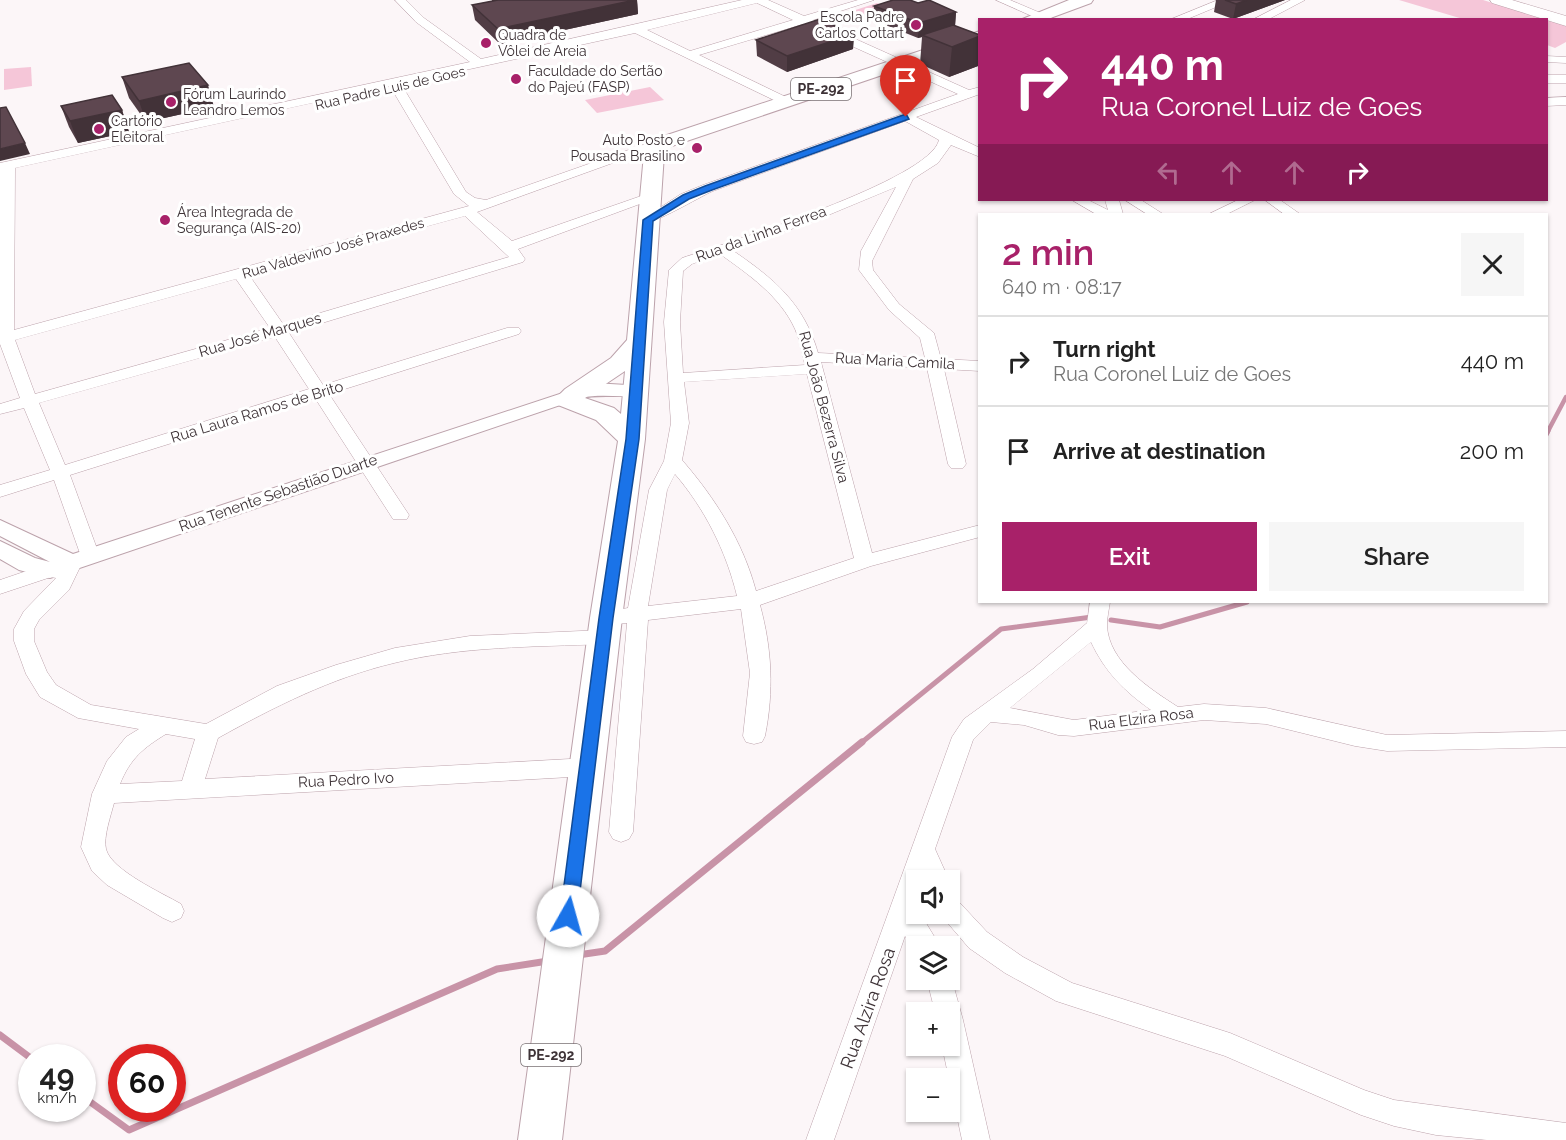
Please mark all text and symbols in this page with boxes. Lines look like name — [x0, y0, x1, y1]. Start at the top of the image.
place label: Escola Padre Carlos Cottart — [815, 9, 904, 41]
marker: Escola Padre Carlos Cottart — [909, 18, 923, 32]
place label: Quadra de Vôlei de Areia — [498, 27, 587, 59]
marker: Quadra de Vôlei de Areia — [479, 36, 493, 50]
text: 440 m — [1101, 41, 1224, 90]
icon: right — [1002, 42, 1080, 120]
pin — [880, 55, 931, 117]
street label: Rua Padre Luís de Goes — [313, 63, 467, 113]
place label: Faculdade do Sertão do Pajeú (FASP) — [528, 63, 663, 95]
icon: arrive — [889, 64, 922, 97]
marker: Faculdade do Sertão do Pajeú (FASP) — [509, 72, 523, 86]
road number: PE-292 — [791, 78, 851, 100]
place label: Fórum Laurindo Leandro Lemos — [183, 86, 286, 118]
text: Rua Coronel Luiz de Goes — [1101, 91, 1422, 122]
marker: Fórum Laurindo Leandro Lemos — [164, 95, 178, 109]
place label: Cartório Eleitoral — [111, 113, 164, 145]
marker: Cartório Eleitoral — [92, 122, 106, 136]
place label: Auto Posto e Pousada Brasilino — [570, 132, 685, 164]
marker: Auto Posto e Pousada Brasilino — [690, 141, 704, 155]
icon: left — [1152, 156, 1185, 189]
icon: ahead — [1215, 156, 1248, 189]
icon: ahead — [1278, 156, 1311, 189]
icon: right — [1341, 156, 1374, 189]
street label: Rua da Linha Ferrea — [693, 202, 829, 266]
place label: Área Integrada de Segurança (AIS-20) — [177, 203, 301, 236]
marker: Área Integrada de Segurança (AIS-20) — [158, 213, 172, 227]
street label: Rua Valdevino José Praxedes — [240, 214, 426, 282]
text: 2 min — [1002, 231, 1094, 273]
button: close — [1461, 233, 1524, 296]
text: 640 m · 08:17 — [1002, 275, 1122, 299]
street label: Rua José Marques — [197, 309, 323, 361]
street label: Rua João Bezerra Silva — [795, 329, 853, 485]
text: Turn right — [1053, 336, 1156, 362]
icon: right — [1002, 345, 1035, 378]
text: 440 m — [1461, 348, 1524, 374]
street label: Rua Maria Camila — [835, 349, 955, 373]
text: Rua Coronel Luiz de Goes — [1053, 362, 1291, 386]
street label: Rua Laura Ramos de Brito — [168, 377, 346, 447]
icon: arrive — [1002, 435, 1035, 468]
text: Arrive at destination — [1053, 438, 1266, 464]
text: 200 m — [1460, 438, 1524, 464]
street label: Rua Tenente Sebastião Duarte — [176, 450, 380, 535]
button: Exit — [1002, 522, 1257, 591]
button: Share — [1269, 522, 1524, 591]
street label: Rua Elzira Rosa — [1087, 704, 1195, 734]
street label: Rua Pedro Ivo — [298, 768, 395, 792]
map controls — [906, 870, 960, 1122]
button: sound — [906, 870, 960, 924]
position arrow — [536, 884, 600, 948]
button: layers — [906, 936, 960, 990]
street label: Rua Alzira Rosa — [836, 944, 899, 1071]
button: + — [906, 1002, 960, 1056]
speed limit sign: 60 — [108, 1044, 186, 1122]
road number: PE-292 — [521, 1044, 581, 1066]
text: 49 — [40, 1058, 74, 1093]
button: − — [906, 1068, 960, 1122]
text: km/h — [37, 1089, 77, 1107]

